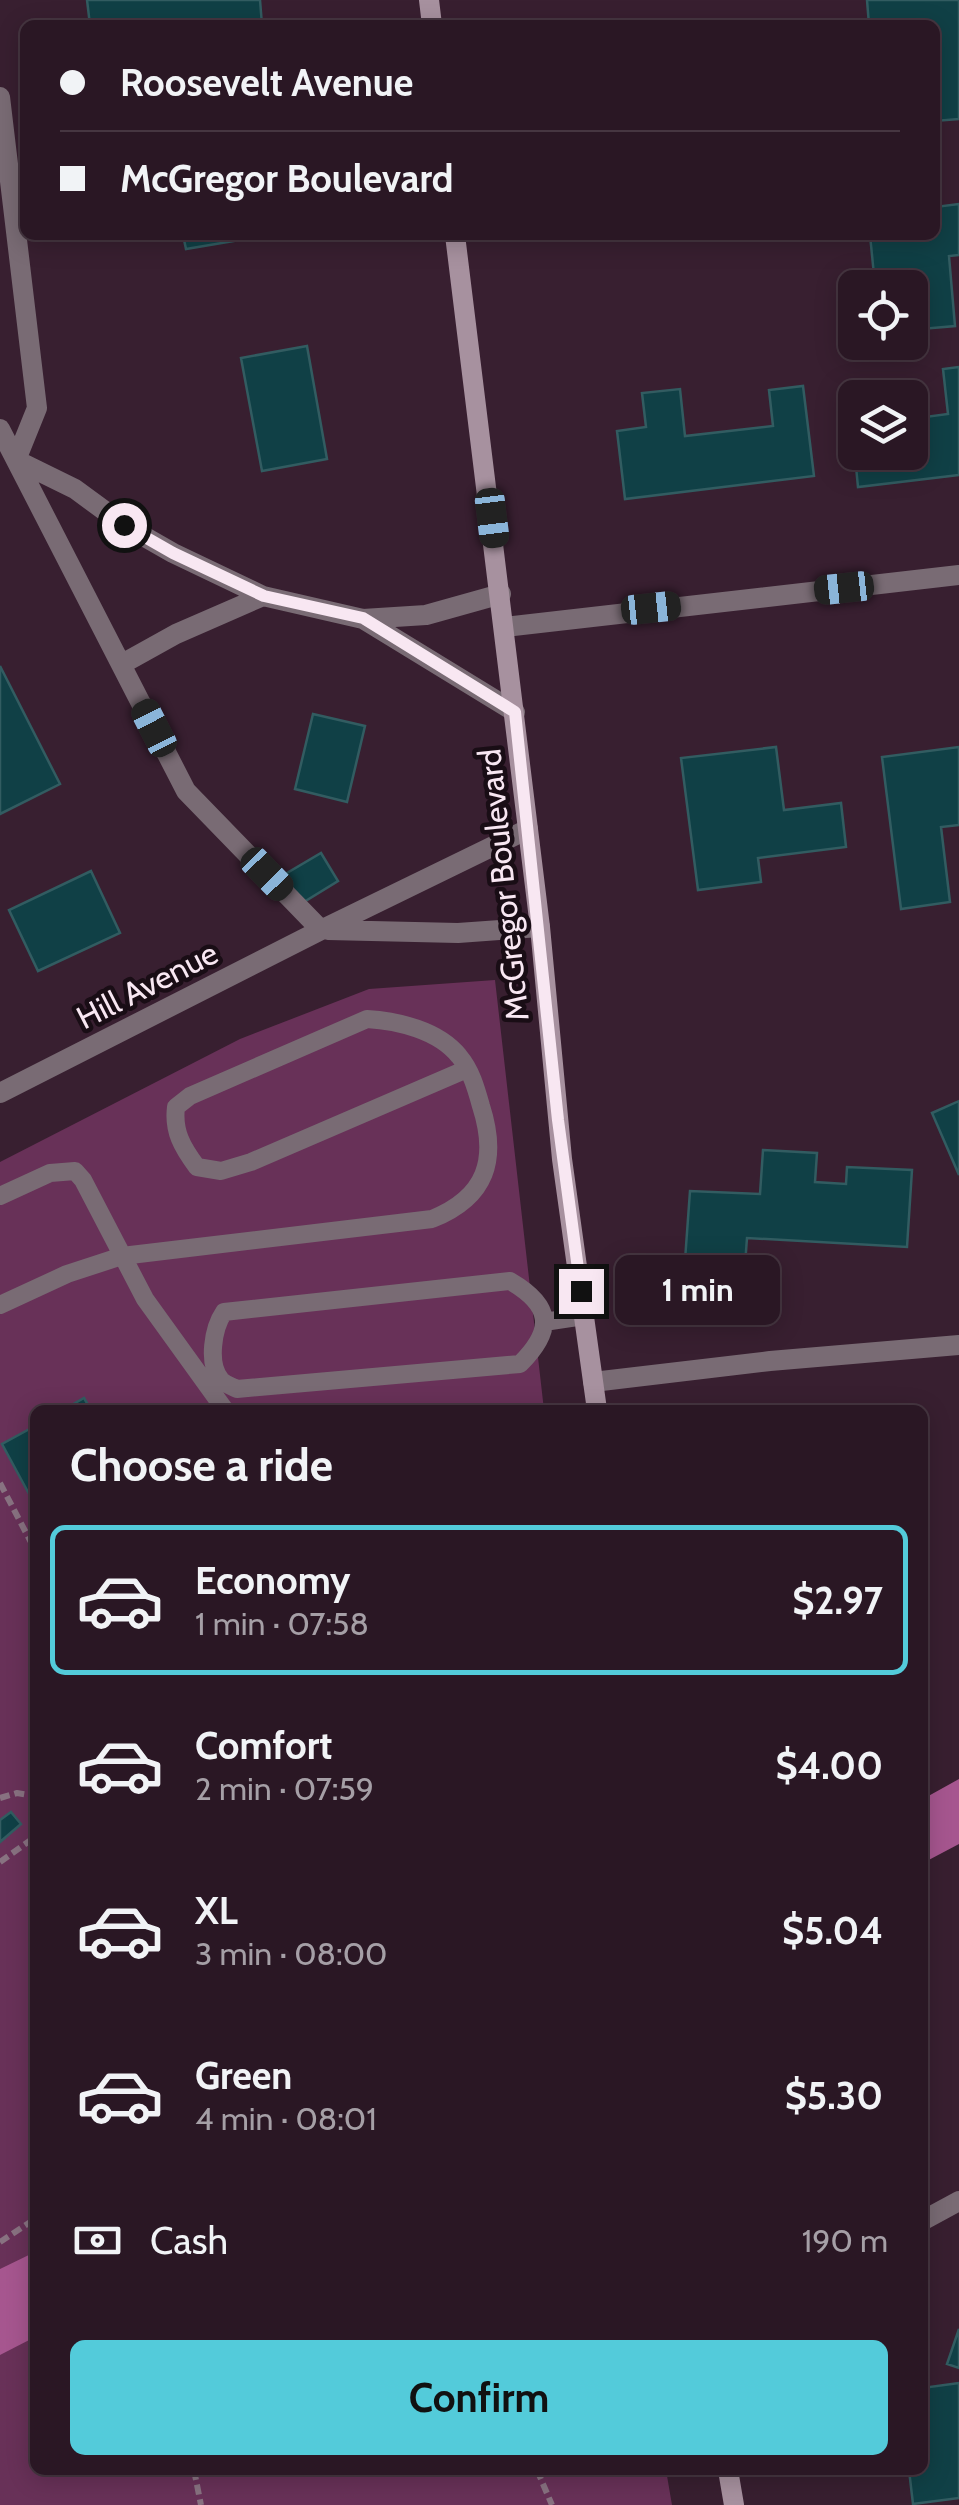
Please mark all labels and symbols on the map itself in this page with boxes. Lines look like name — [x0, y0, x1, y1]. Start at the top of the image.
car — [473, 486, 511, 550]
route start — [102, 503, 147, 548]
car — [813, 570, 875, 606]
car — [620, 590, 682, 626]
car — [127, 694, 181, 762]
street label: McGregor Boulevard — [469, 747, 537, 1023]
car — [235, 842, 299, 906]
street label: Hill Avenue — [70, 933, 224, 1037]
callout: 1 min — [616, 1256, 781, 1326]
route end — [559, 1269, 604, 1314]

